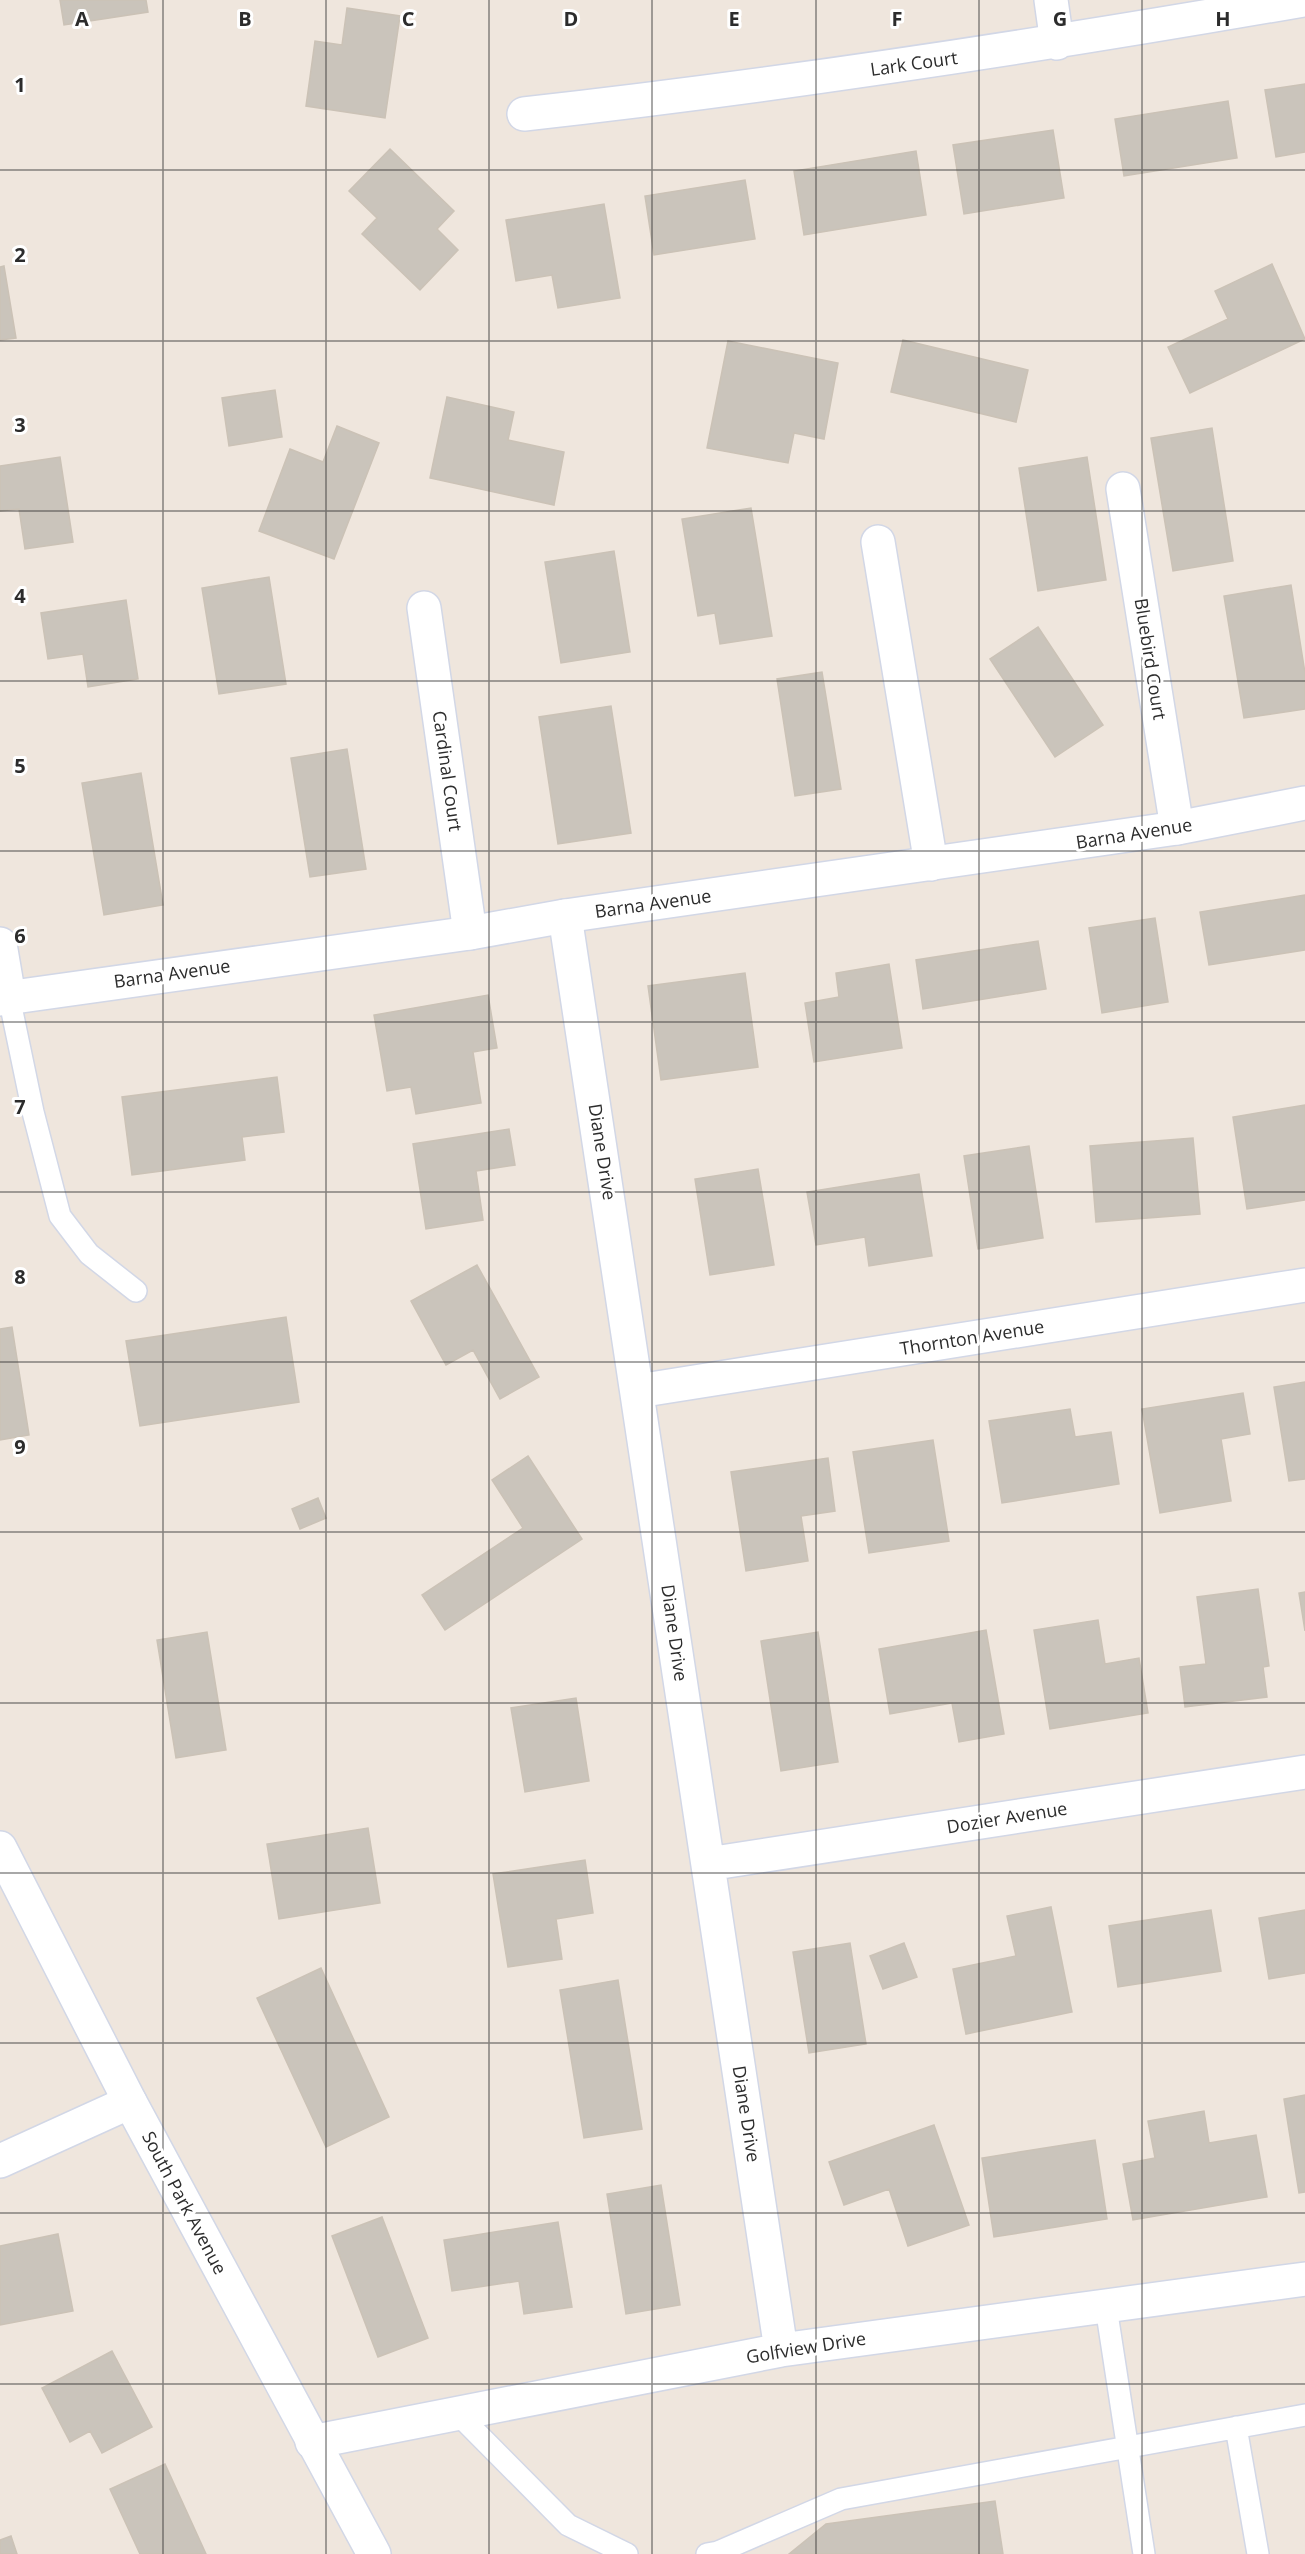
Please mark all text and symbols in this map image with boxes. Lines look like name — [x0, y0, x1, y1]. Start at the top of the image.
text: A — [75, 5, 89, 32]
text: B — [238, 5, 252, 32]
text: C — [402, 5, 415, 32]
text: D — [564, 5, 578, 32]
text: E — [728, 5, 740, 32]
text: F — [892, 5, 902, 32]
text: G — [1053, 5, 1067, 32]
text: H — [1215, 5, 1231, 32]
street label: Lark Court — [869, 45, 959, 81]
text: 1 — [14, 71, 26, 98]
text: 2 — [14, 241, 26, 268]
text: 3 — [14, 411, 26, 438]
text: 4 — [14, 582, 26, 609]
street label: Bluebird Court — [1130, 596, 1172, 721]
street label: Cardinal Court — [428, 709, 468, 833]
text: 5 — [14, 752, 26, 779]
street label: Barna Avenue — [1074, 812, 1194, 854]
street label: Barna Avenue — [593, 883, 713, 923]
text: 6 — [14, 922, 26, 949]
street label: Barna Avenue — [112, 953, 232, 993]
text: 7 — [14, 1093, 26, 1120]
street label: Diane Drive — [584, 1102, 622, 1202]
text: 8 — [14, 1263, 26, 1290]
street label: Thornton Avenue — [898, 1314, 1046, 1360]
text: 9 — [14, 1433, 26, 1460]
street label: Diane Drive — [656, 1583, 694, 1683]
street label: Dozier Avenue — [945, 1796, 1069, 1838]
street label: Diane Drive — [728, 2064, 766, 2164]
street label: South Park Avenue — [137, 2127, 233, 2278]
street label: Golfview Drive — [744, 2326, 867, 2368]

